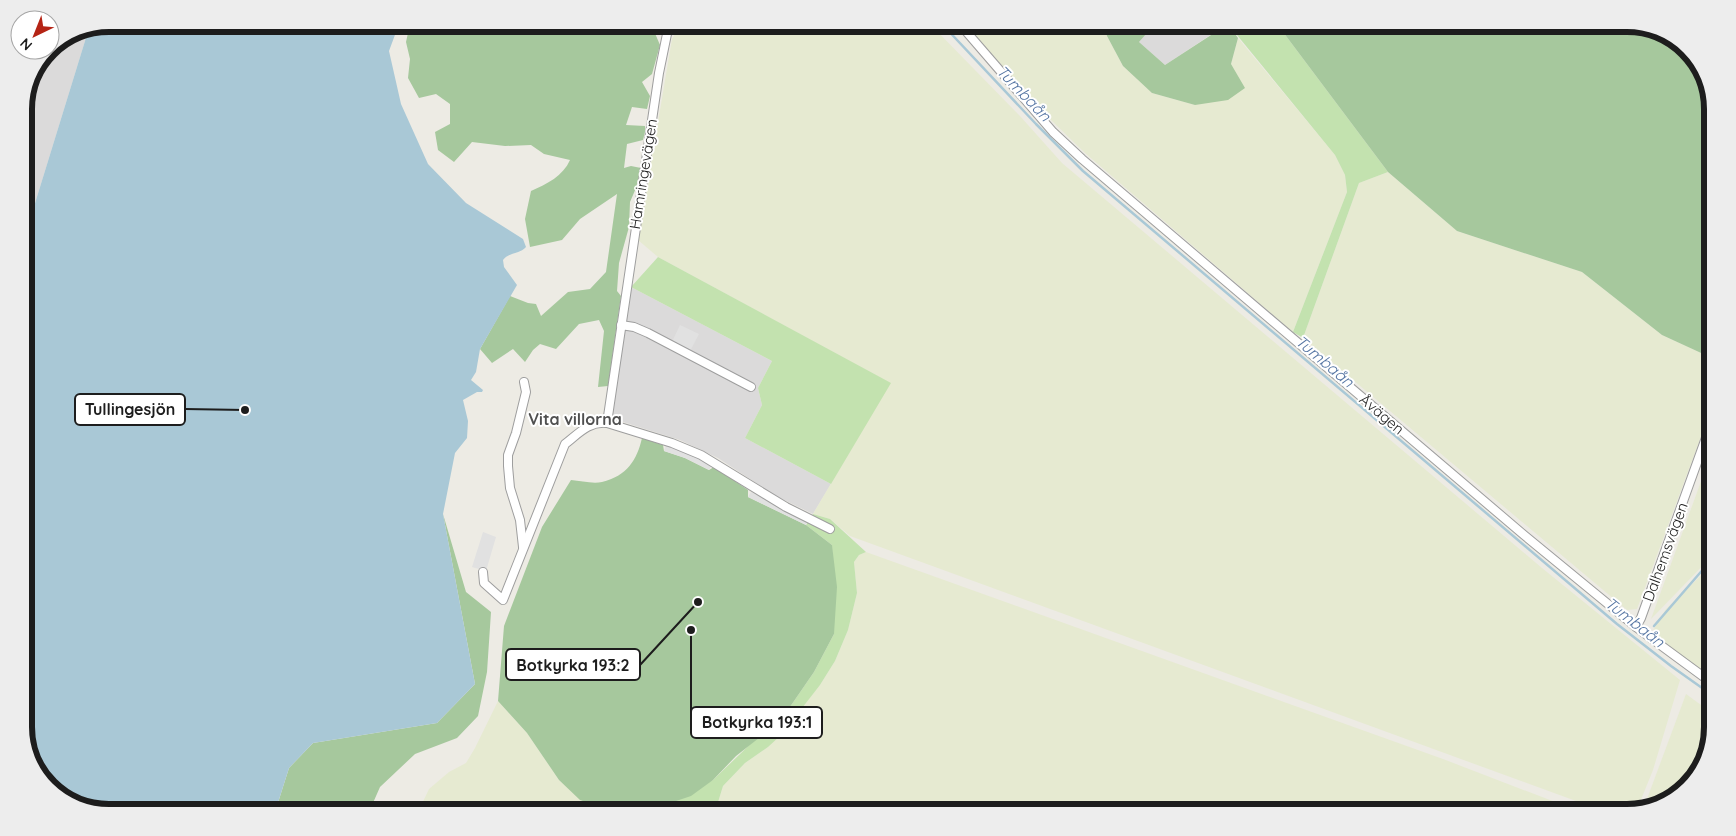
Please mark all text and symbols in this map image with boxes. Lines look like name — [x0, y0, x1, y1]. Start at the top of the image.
north arrow — [10, 10, 60, 60]
text: N — [16, 34, 36, 55]
water label: Tumbaån — [993, 61, 1056, 126]
street label: Hamringevägen — [625, 117, 661, 231]
water label: Tumbaån — [1292, 331, 1359, 392]
street label: Åvägen — [1356, 390, 1408, 438]
callout: Tullingesjön — [75, 394, 185, 425]
text: Tullingesjön — [85, 399, 175, 419]
district label: Vita villorna — [528, 409, 622, 429]
street label: Dalhemsvägen — [1638, 500, 1692, 604]
water label: Tumbaån — [1601, 593, 1669, 652]
callout: Botkyrka 193:2 — [506, 649, 640, 680]
text: Botkyrka 193:2 — [516, 655, 630, 675]
callout: Botkyrka 193:1 — [691, 707, 822, 738]
text: Botkyrka 193:1 — [702, 712, 812, 732]

